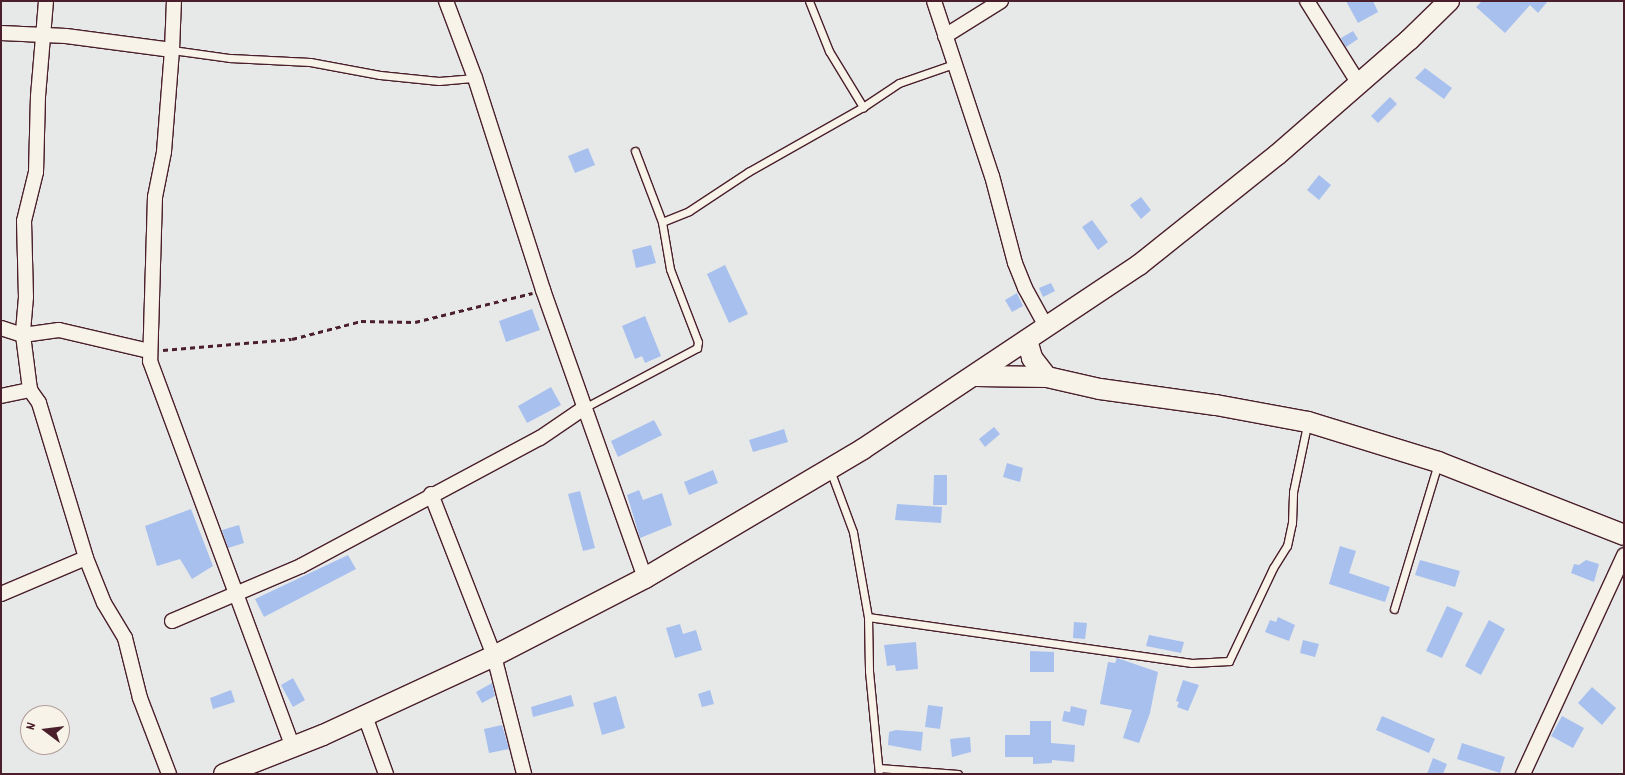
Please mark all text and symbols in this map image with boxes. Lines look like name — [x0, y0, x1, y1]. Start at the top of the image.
north arrow — [20, 705, 70, 755]
text: N — [21, 720, 42, 732]

